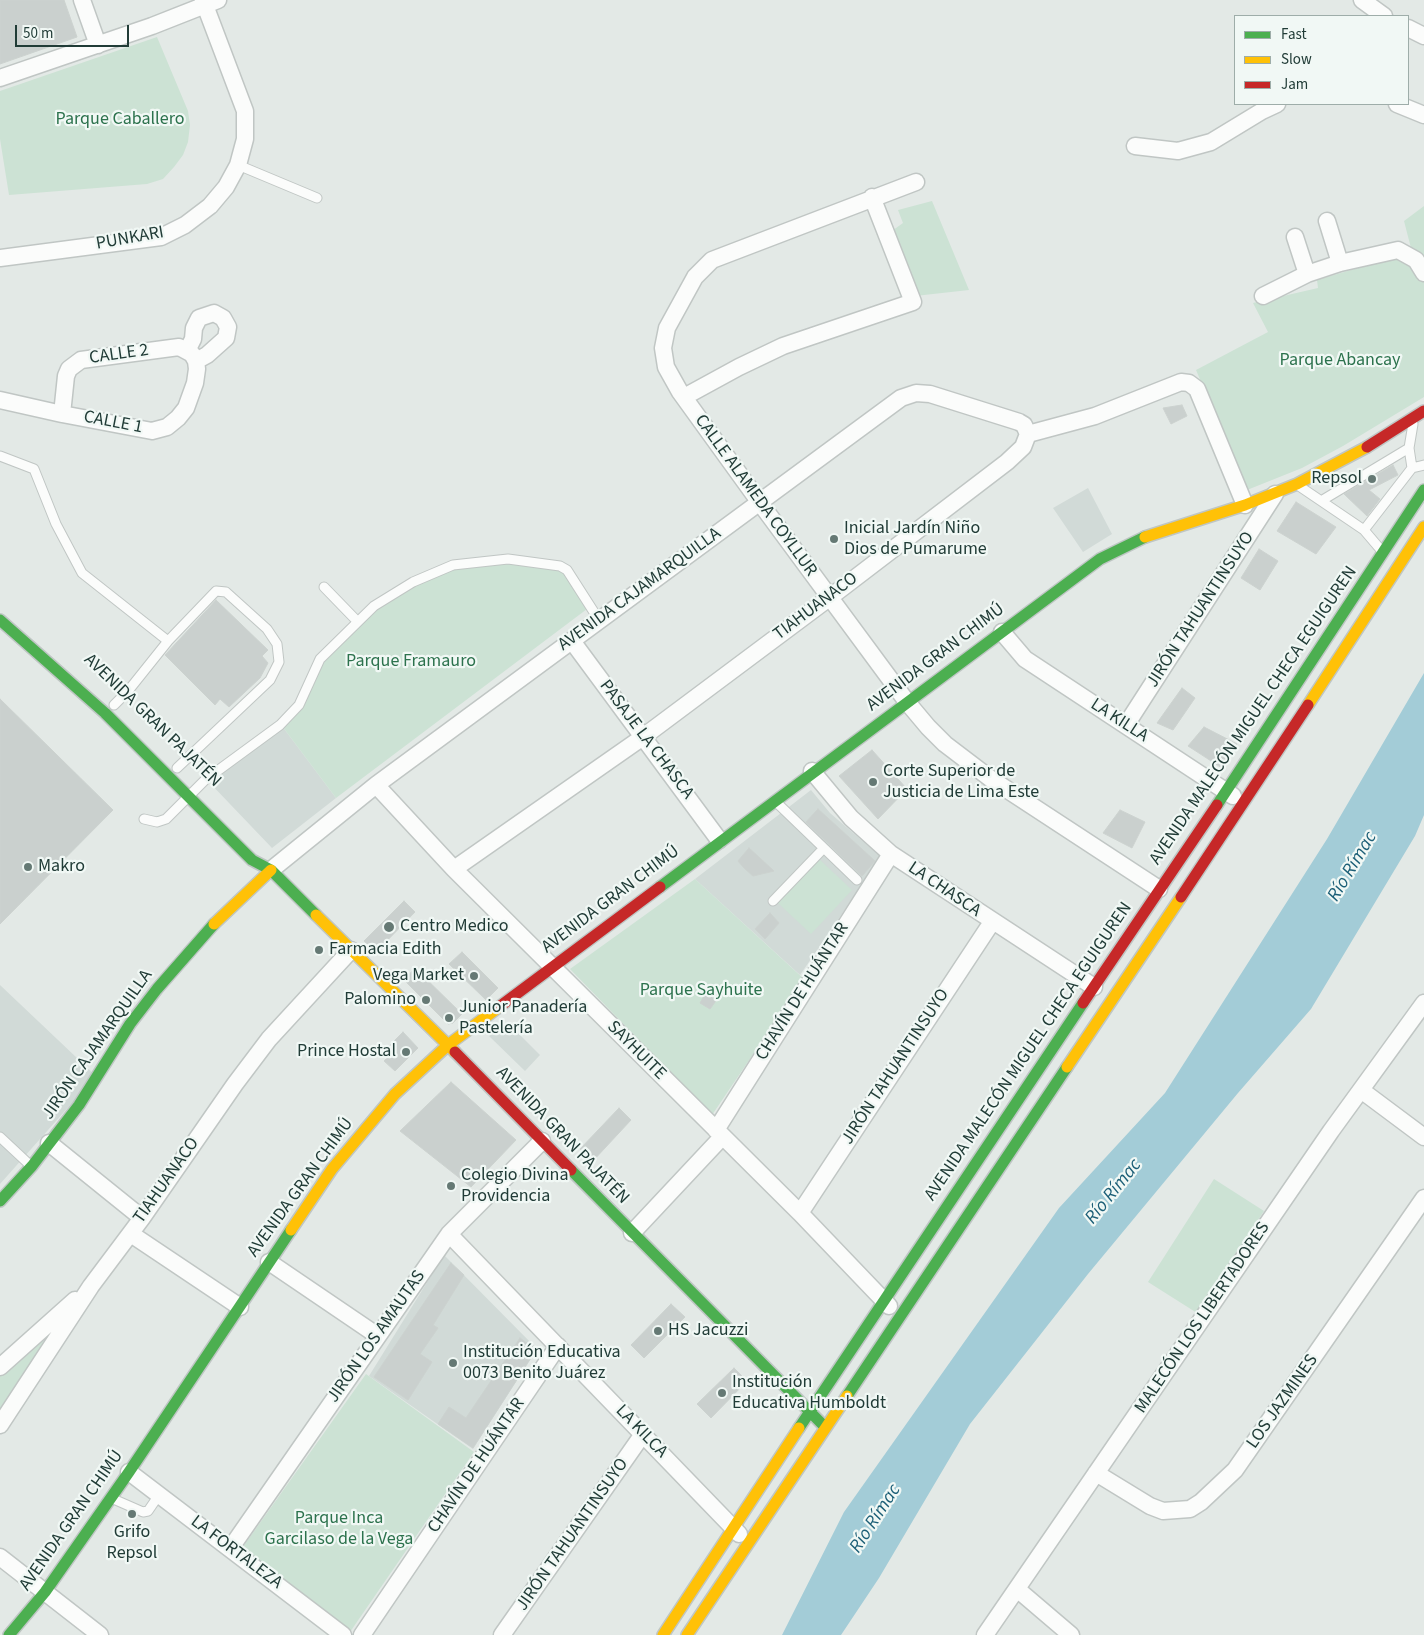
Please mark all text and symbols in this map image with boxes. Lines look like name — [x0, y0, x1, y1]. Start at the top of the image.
scale bar — [18, 15, 131, 47]
legend — [1234, 15, 1409, 105]
text: 50 m — [23, 23, 53, 44]
text: Fast — [1281, 24, 1307, 45]
text: Slow — [1281, 49, 1312, 70]
text: Jam — [1281, 74, 1308, 95]
park label: Parque Caballero — [56, 109, 184, 131]
street label: PUNKARI — [94, 222, 166, 256]
street label: CALLE 2 — [88, 340, 150, 370]
park label: Parque Abancay — [1280, 350, 1400, 372]
street label: CALLE 1 — [82, 407, 144, 439]
street label: CALLE ALAMEDA COYLLUR — [689, 411, 821, 581]
place label: Repsol — [1311, 468, 1362, 490]
marker: Repsol — [1366, 473, 1378, 485]
place label: Inicial Jardín Niño Dios de Pumarume — [844, 518, 987, 560]
street label: AVENIDA CAJAMARQUILLA — [554, 524, 726, 656]
street label: JIRÓN TAHUANTINSUYO — [1143, 528, 1259, 692]
marker: Inicial Jardín Niño Dios de Pumarume — [828, 533, 840, 545]
street label: AVENIDA MALECÓN MIGUEL CHECA EGUIGUREN — [1146, 563, 1362, 869]
street label: TIAHUANACO — [770, 568, 862, 646]
street label: AVENIDA GRAN CHIMÚ — [863, 599, 1009, 717]
street label: AVENIDA GRAN PAJATÉN — [79, 650, 225, 792]
park label: Parque Framauro — [346, 651, 476, 673]
street label: PASAJE LA CHASCA — [594, 676, 698, 804]
street label: LA KILLA — [1086, 694, 1152, 748]
place label: Corte Superior de Justicia de Lima Este — [883, 761, 1039, 804]
marker: Corte Superior de Justicia de Lima Este — [867, 776, 879, 788]
water label: Río Rímac — [1323, 828, 1383, 906]
street label: AVENIDA GRAN CHIMÚ — [538, 841, 684, 959]
place label: Makro — [38, 856, 85, 878]
street label: LA CHASCA — [903, 858, 985, 922]
marker: Makro — [22, 861, 34, 873]
street label: AVENIDA MALECÓN MIGUEL CHECA EGUIGUREN — [921, 899, 1137, 1205]
place label: Centro Medico — [400, 916, 509, 938]
street label: CHAVÍN DE HUÁNTAR — [752, 919, 854, 1065]
marker: Centro Medico — [382, 920, 396, 934]
place label: Farmacia Edith — [329, 939, 442, 961]
marker: Farmacia Edith — [313, 944, 325, 956]
place label: Vega Market — [373, 965, 464, 987]
street label: JIRÓN CAJAMARQUILLA — [38, 966, 158, 1124]
marker: Vega Market — [468, 970, 480, 982]
park label: Parque Sayhuite — [640, 980, 762, 1002]
street label: JIRÓN TAHUANTINSUYO — [838, 985, 954, 1149]
place label: Palomino — [344, 989, 416, 1011]
marker: Palomino — [420, 994, 432, 1006]
place label: Junior Panadería Pastelería — [459, 997, 587, 1040]
marker: Junior Panadería Pastelería — [443, 1012, 455, 1024]
street label: SAYHUITE — [602, 1017, 670, 1085]
place label: Prince Hostal — [297, 1041, 396, 1063]
marker: Prince Hostal — [400, 1046, 412, 1058]
street label: AVENIDA GRAN PAJATÉN — [491, 1063, 633, 1209]
street label: AVENIDA GRAN CHIMÚ — [243, 1114, 359, 1262]
street label: TIAHUANACO — [129, 1134, 205, 1228]
water label: Río Rímac — [1081, 1155, 1147, 1229]
place label: Colegio Divina Providencia — [461, 1165, 568, 1208]
marker: Colegio Divina Providencia — [445, 1180, 457, 1192]
street label: MALECÓN LOS LIBERTADORES — [1131, 1218, 1275, 1418]
street label: JIRÓN LOS AMAUTAS — [323, 1267, 431, 1407]
place label: HS Jacuzzi — [668, 1320, 748, 1342]
marker: HS Jacuzzi — [652, 1325, 664, 1337]
place label: Institución Educativa 0073 Benito Juárez — [463, 1342, 621, 1385]
street label: LOS JAZMINES — [1243, 1351, 1323, 1453]
marker: Institución Educativa 0073 Benito Juárez — [447, 1357, 459, 1369]
place label: Institución Educativa Humboldt — [732, 1372, 886, 1415]
marker: Institución Educativa Humboldt — [716, 1387, 728, 1399]
street label: CHAVÍN DE HUÁNTAR — [424, 1394, 530, 1538]
street label: LA KILCA — [610, 1401, 672, 1463]
street label: AVENIDA GRAN CHIMÚ — [15, 1447, 129, 1595]
street label: JIRÓN TAHUANTINSUYO — [512, 1455, 634, 1615]
water label: Río Rímac — [845, 1480, 907, 1558]
marker: Grifo Repsol — [126, 1508, 138, 1520]
park label: Parque Inca Garcilaso de la Vega — [265, 1508, 413, 1550]
street label: LA FORTALEZA — [186, 1512, 286, 1594]
place label: Grifo Repsol — [107, 1522, 157, 1565]

